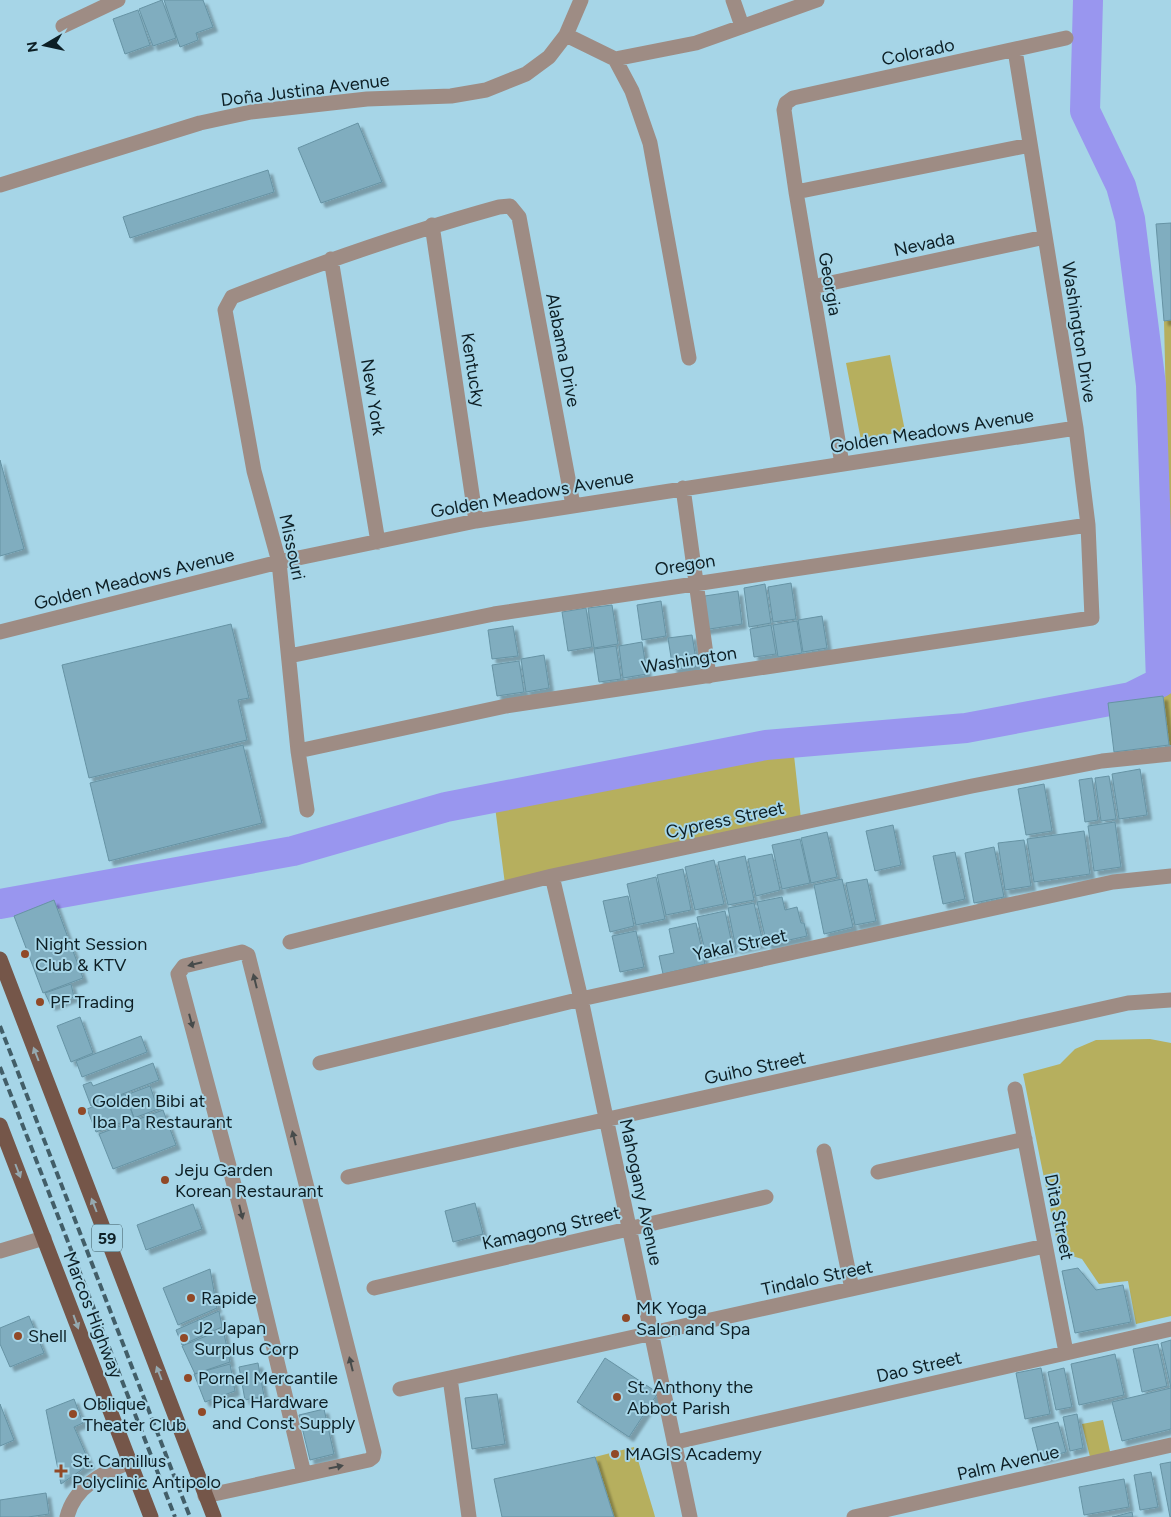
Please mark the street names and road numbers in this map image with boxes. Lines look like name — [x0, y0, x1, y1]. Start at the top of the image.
street label: Colorado — [879, 34, 957, 70]
street label: Doña Justina Avenue — [219, 69, 391, 111]
street label: Nevada — [892, 227, 956, 261]
street label: Georgia — [814, 251, 846, 317]
street label: Washington Drive — [1057, 260, 1101, 404]
street label: Alabama Drive — [541, 291, 585, 409]
street label: Kentucky — [456, 331, 490, 410]
street label: New York — [356, 357, 390, 437]
street label: Golden Meadows Avenue — [829, 404, 1035, 458]
street label: Golden Meadows Avenue — [429, 465, 635, 523]
street label: Missouri — [274, 512, 310, 582]
street label: Golden Meadows Avenue — [32, 543, 237, 615]
street label: Oregon — [653, 549, 717, 581]
street label: Washington — [640, 642, 738, 678]
street label: Cypress Street — [664, 797, 786, 843]
street label: Yakal Street — [691, 924, 789, 966]
street label: Guiho Street — [702, 1046, 808, 1089]
street label: Mahogany Avenue — [615, 1117, 667, 1267]
street label: Dita Street — [1040, 1172, 1078, 1262]
street label: Kamagong Street — [480, 1201, 622, 1255]
road number: 59 — [92, 1224, 122, 1252]
street label: Marcos Highway — [59, 1248, 127, 1382]
street label: Tindalo Street — [759, 1255, 875, 1301]
street label: Dao Street — [874, 1346, 964, 1387]
street label: Palm Avenue — [955, 1441, 1061, 1485]

